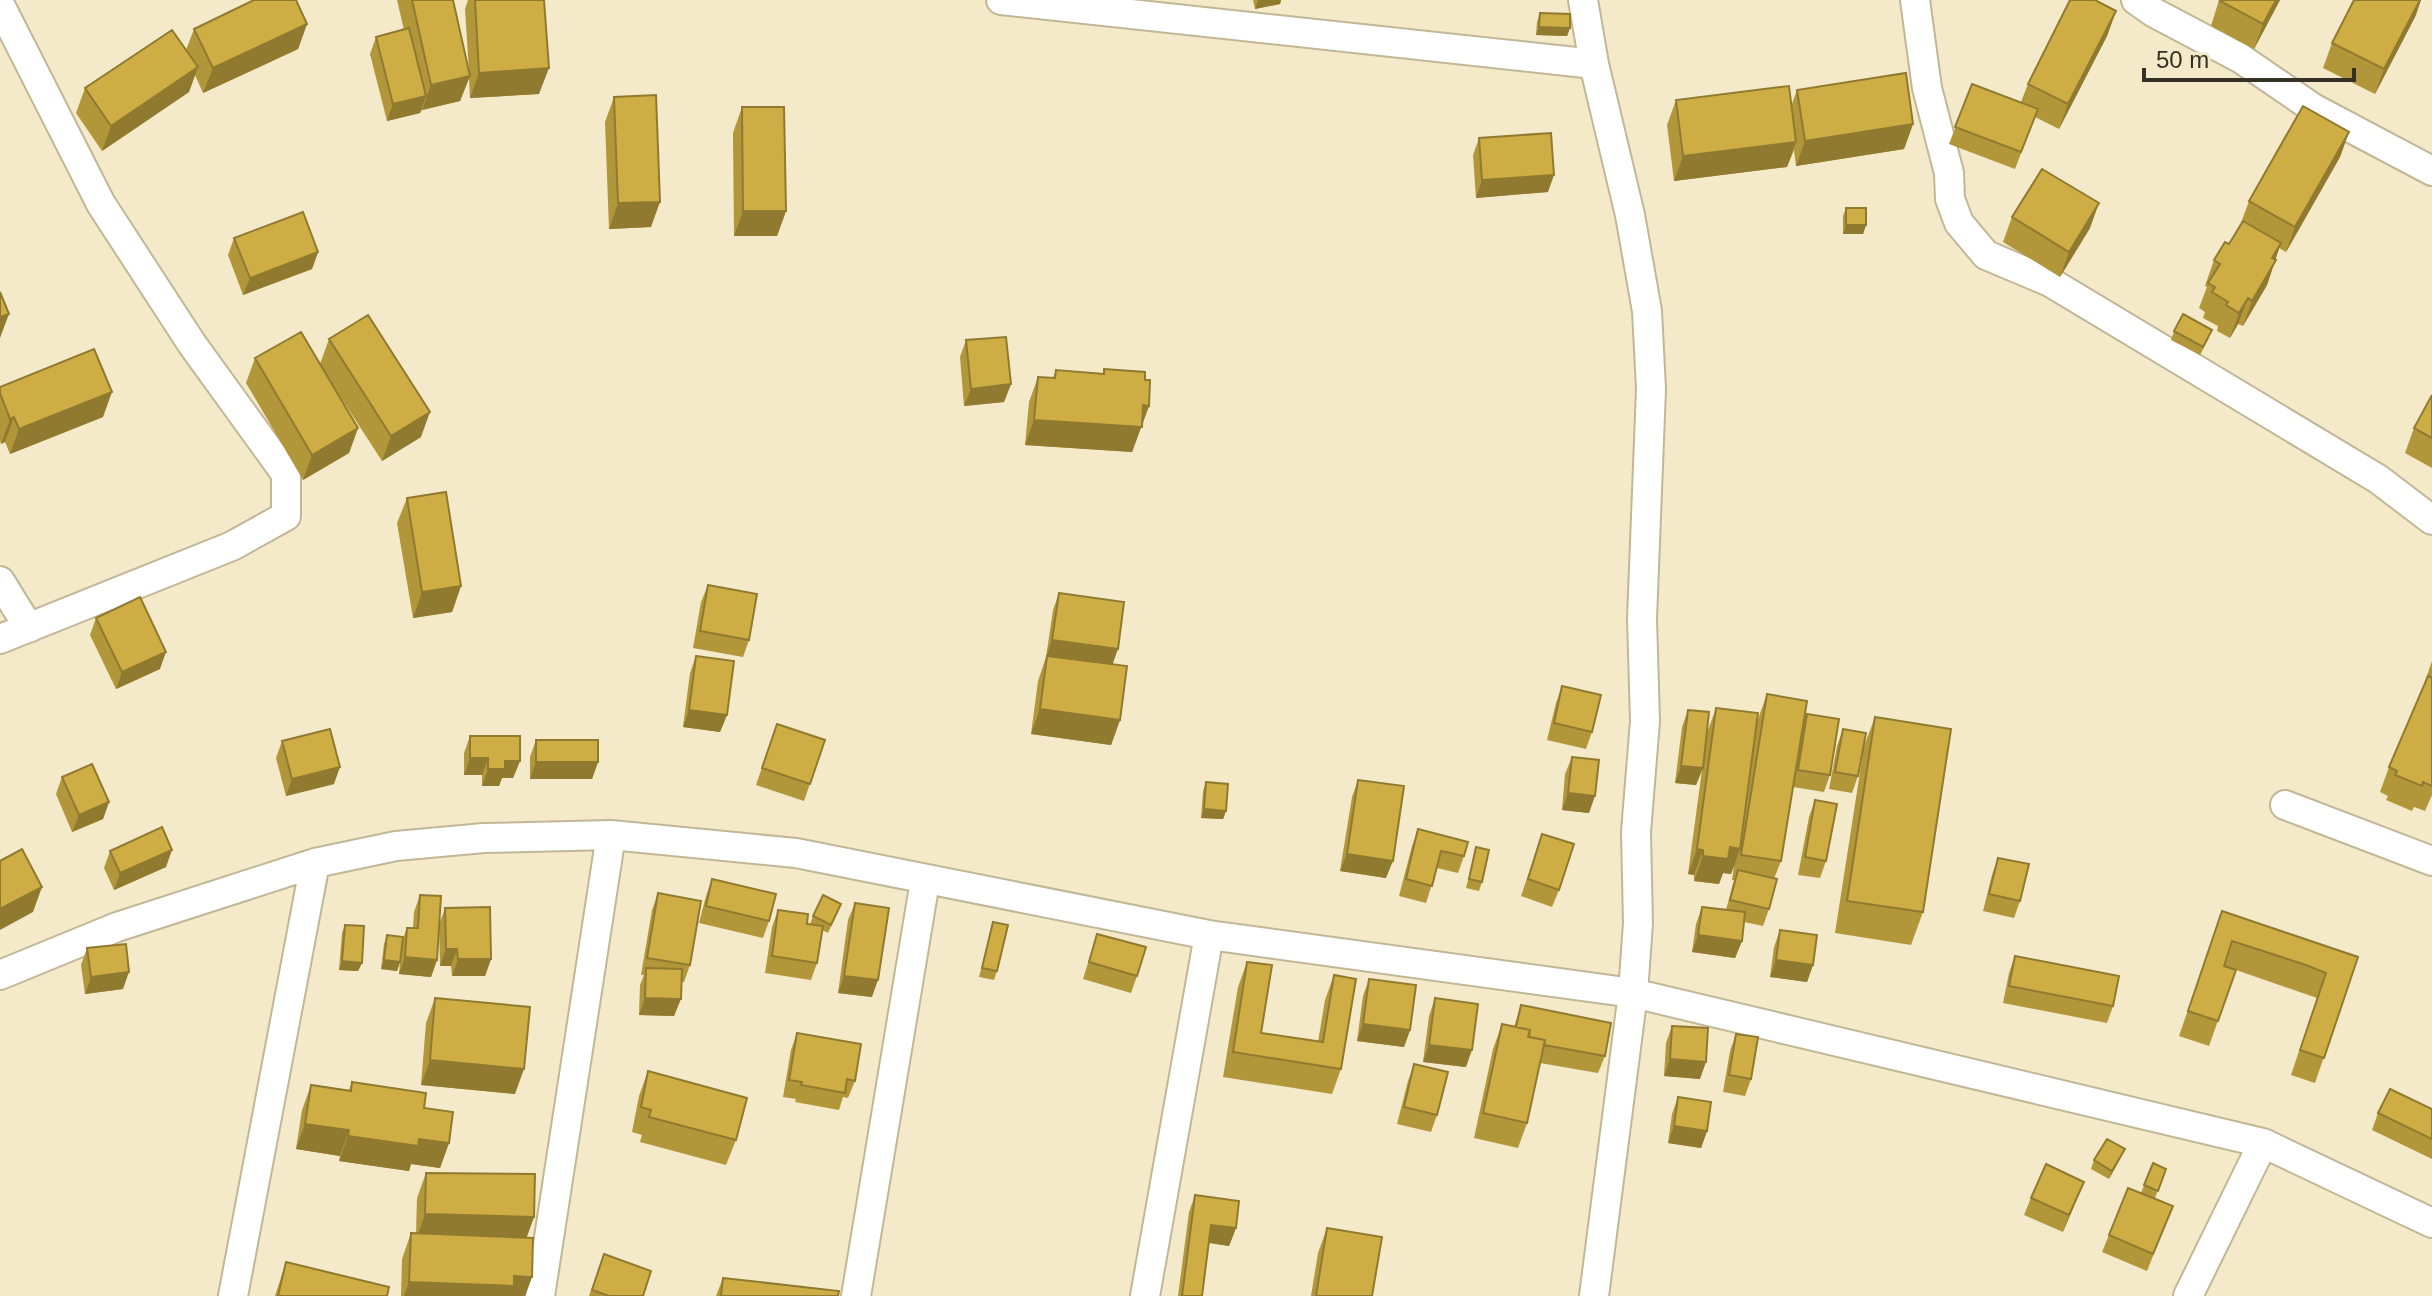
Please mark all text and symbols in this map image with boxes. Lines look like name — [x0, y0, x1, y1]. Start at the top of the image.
scale bar — [2144, 32, 2354, 82]
text: 50 m — [2156, 46, 2209, 73]

